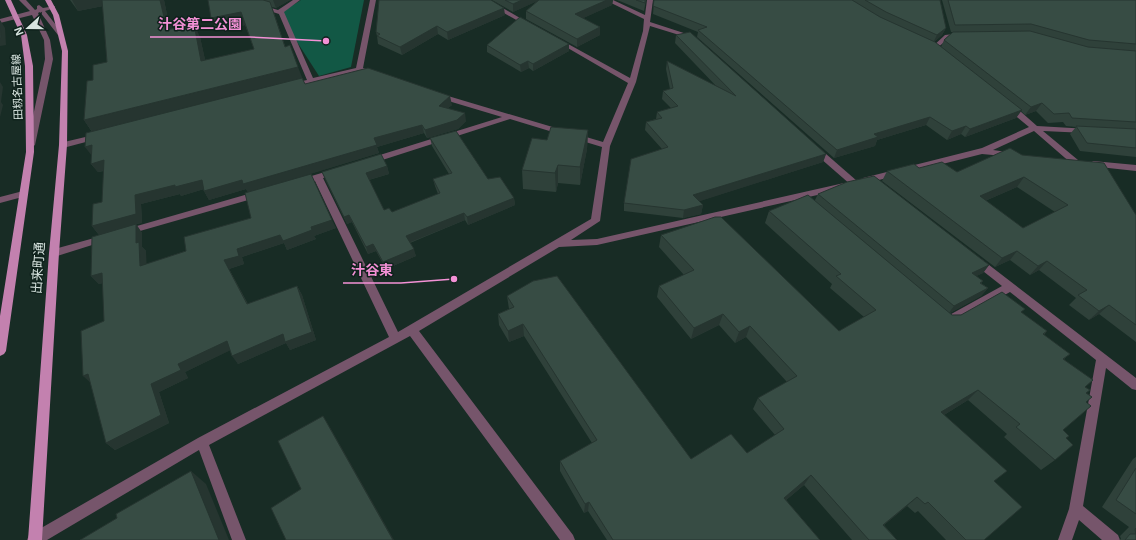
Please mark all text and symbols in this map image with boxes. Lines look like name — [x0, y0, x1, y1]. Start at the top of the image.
north arrow — [8, 8, 48, 48]
callout: 汁谷第二公園 — [150, 11, 250, 37]
text: 汁谷第二公園 — [158, 16, 242, 32]
text: N — [12, 26, 26, 37]
street label: 田籾名古屋線 — [10, 54, 24, 120]
street label: 出来町通 — [29, 242, 47, 294]
callout: 汁谷東 — [343, 257, 401, 283]
text: 汁谷東 — [351, 262, 393, 278]

